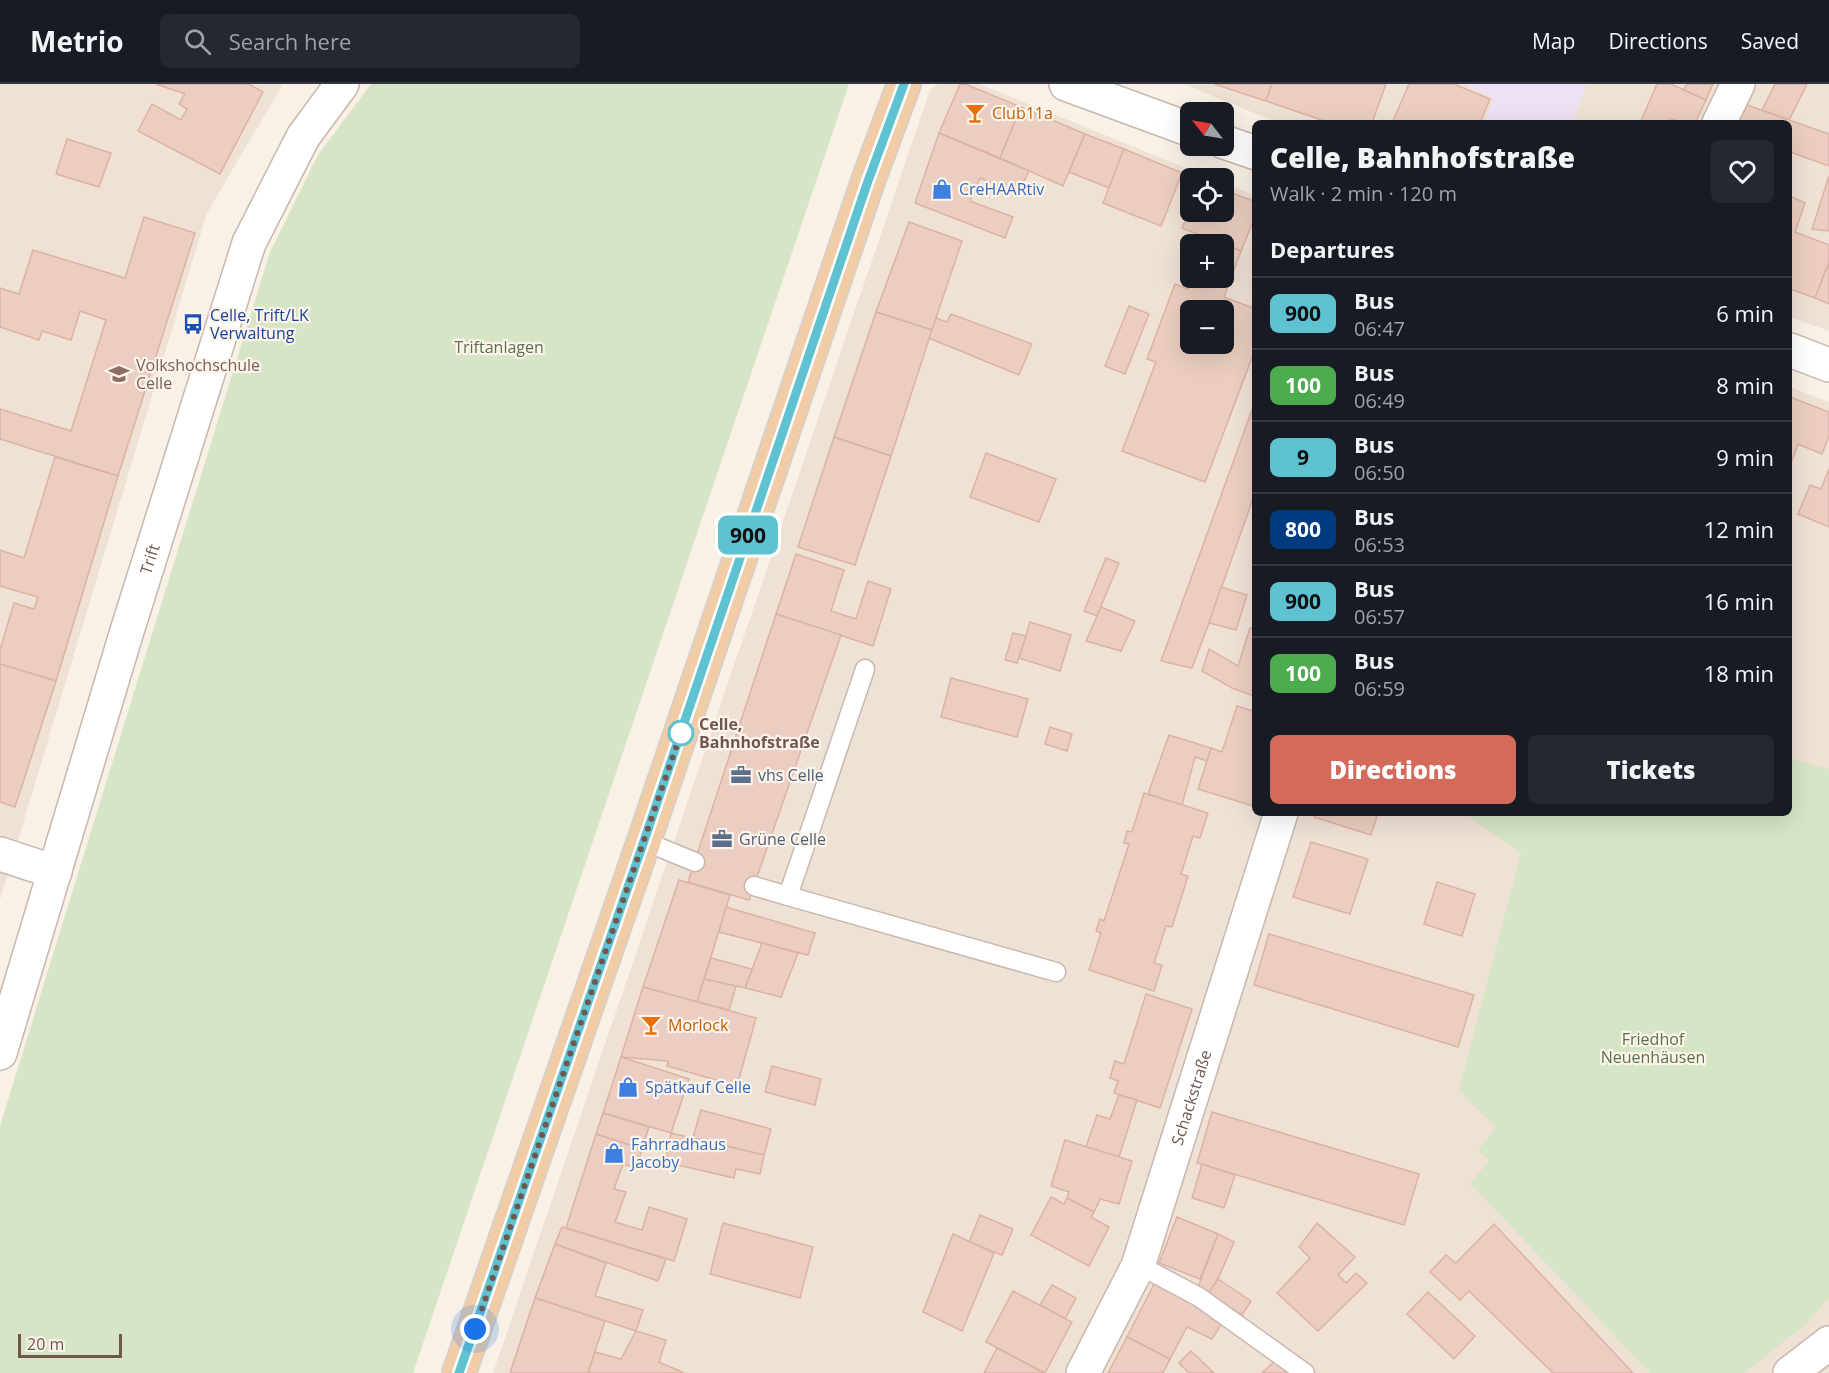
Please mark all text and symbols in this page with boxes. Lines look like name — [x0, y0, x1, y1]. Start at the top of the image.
search box — [160, 14, 580, 68]
text: Metrio — [30, 22, 124, 60]
icon: search — [181, 25, 214, 58]
text: Search here — [229, 26, 351, 56]
text: Map — [1532, 27, 1575, 55]
text: Directions — [1608, 27, 1708, 55]
text: Saved — [1741, 27, 1799, 55]
bar icon: Club11a — [963, 101, 987, 125]
place label: Club11a — [992, 102, 1053, 124]
north arrow — [1180, 102, 1234, 156]
map controls — [1180, 102, 1234, 354]
text: Celle, Bahnhofstraße — [1270, 138, 1575, 176]
button: heart — [1711, 140, 1774, 203]
button: locate — [1180, 168, 1234, 222]
shop icon: CreHAARtiv — [930, 177, 954, 201]
place label: CreHAARtiv — [959, 178, 1044, 200]
text: Walk · 2 min · 120 m — [1270, 180, 1457, 207]
button: + — [1180, 234, 1234, 288]
text: Departures — [1270, 234, 1394, 264]
text: Bus — [1354, 285, 1394, 315]
text: 6 min — [1716, 298, 1774, 328]
text: 900 — [1285, 299, 1321, 327]
button: − — [1180, 300, 1234, 354]
place label: Celle, Trift/LK Verwaltung — [210, 304, 309, 344]
bus stop icon: Celle, Trift/LK Verwaltung — [181, 312, 205, 336]
text: 06:47 — [1354, 315, 1405, 342]
park label: Triftanlagen — [454, 336, 544, 358]
place label: Volkshochschule Celle — [136, 354, 260, 394]
text: Bus — [1354, 357, 1394, 387]
school or university icon: Volkshochschule Celle — [107, 362, 131, 386]
text: 8 min — [1716, 370, 1774, 400]
text: 100 — [1285, 371, 1321, 399]
text: 06:49 — [1354, 387, 1405, 414]
text: Bus — [1354, 429, 1394, 459]
text: 9 min — [1716, 442, 1774, 472]
text: 9 — [1297, 443, 1309, 471]
text: 06:50 — [1354, 459, 1405, 486]
text: Bus — [1354, 501, 1394, 531]
text: 12 min — [1704, 514, 1774, 544]
text: 800 — [1285, 515, 1321, 543]
line badge: 900 — [714, 516, 783, 554]
text: 900 — [730, 521, 766, 549]
text: 06:53 — [1354, 531, 1405, 558]
street label: Trift — [135, 541, 165, 577]
text: Bus — [1354, 573, 1394, 603]
text: 16 min — [1704, 586, 1774, 616]
text: 900 — [1285, 587, 1321, 615]
text: 06:57 — [1354, 603, 1405, 630]
text: Bus — [1354, 645, 1394, 675]
text: 18 min — [1704, 658, 1774, 688]
text: 100 — [1285, 659, 1321, 687]
text: 06:59 — [1354, 675, 1405, 702]
place label: Celle, Bahnhofstraße — [699, 713, 820, 753]
marker: Celle, Bahnhofstraße — [668, 720, 694, 746]
button: Directions — [1270, 735, 1516, 804]
button: Tickets — [1528, 735, 1774, 804]
office icon: vhs Celle — [729, 763, 753, 787]
place label: vhs Celle — [758, 764, 824, 786]
office icon: Grüne Celle — [710, 827, 734, 851]
place label: Grüne Celle — [739, 828, 826, 850]
bar icon: Morlock — [639, 1013, 663, 1037]
place label: Morlock — [668, 1014, 729, 1036]
park label: Friedhof Neuenhäusen — [1601, 1028, 1705, 1068]
street label: Schackstraße — [1166, 1047, 1217, 1148]
shop icon: Spätkauf Celle — [616, 1075, 640, 1099]
place label: Spätkauf Celle — [645, 1076, 751, 1098]
place label: Fahrradhaus Jacoby — [629, 1133, 726, 1173]
shop icon: Fahrradhaus Jacoby — [602, 1141, 626, 1165]
your location — [460, 1314, 490, 1344]
scale bar — [18, 1331, 122, 1358]
text: 20 m — [27, 1333, 64, 1355]

